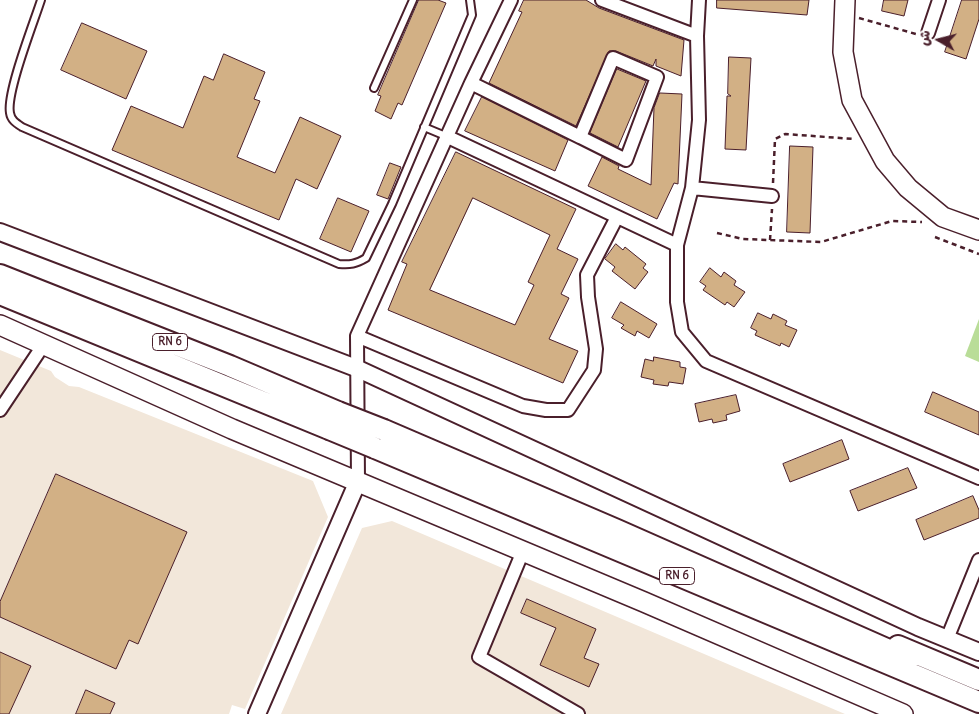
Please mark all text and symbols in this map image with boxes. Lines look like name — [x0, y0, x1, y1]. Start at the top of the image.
north arrow — [914, 15, 964, 65]
text: ش — [914, 29, 934, 47]
road number: RN 6 — [152, 334, 188, 351]
road number: RN 6 — [660, 568, 694, 584]

